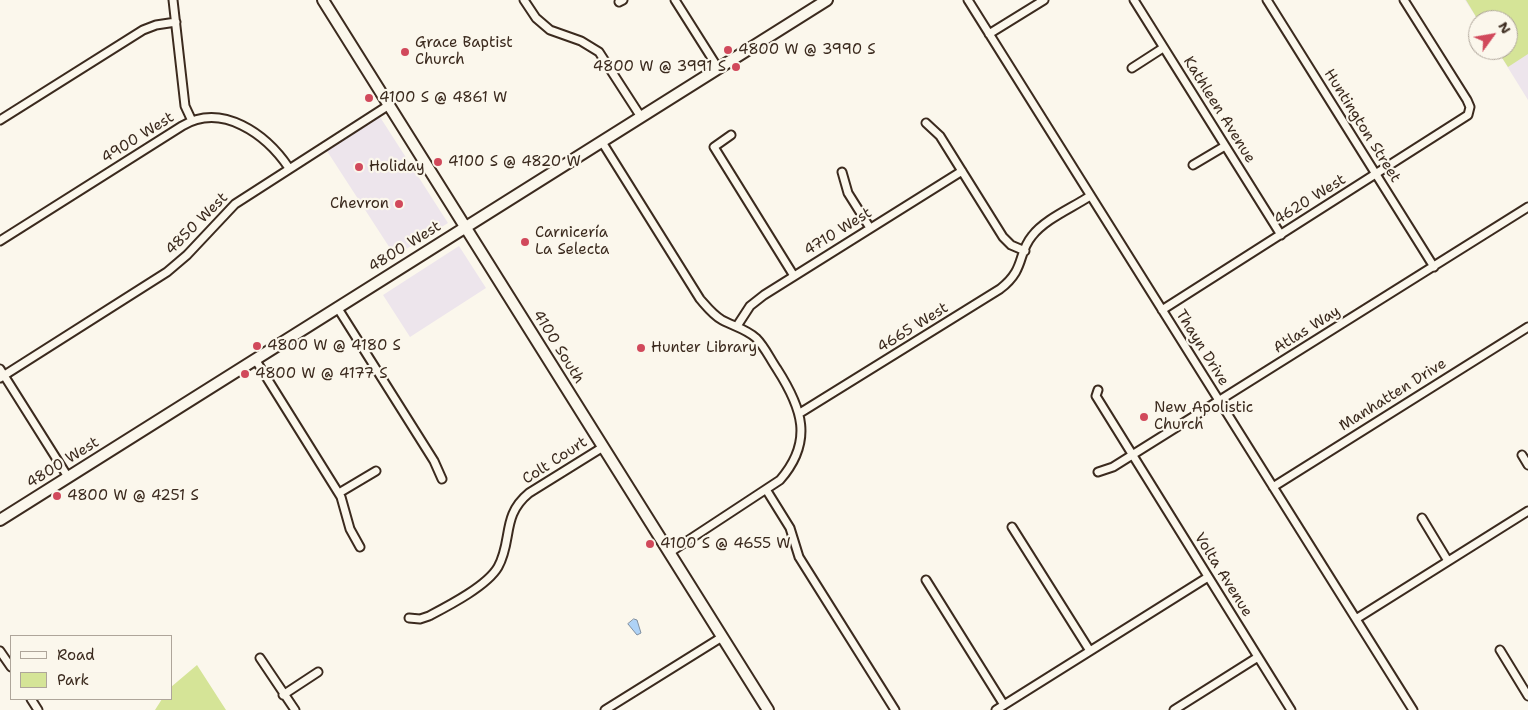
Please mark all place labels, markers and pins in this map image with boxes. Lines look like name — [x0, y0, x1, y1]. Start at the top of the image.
place label: Grace Baptist Church — [415, 34, 513, 69]
place label: 4800 W @ 3990 S — [738, 41, 876, 59]
marker: 4800 W @ 3990 S — [722, 44, 734, 56]
marker: Grace Baptist Church — [399, 46, 411, 58]
place label: 4800 W @ 3991 S — [593, 58, 726, 76]
marker: 4800 W @ 3991 S — [730, 61, 742, 73]
place label: 4100 S @ 4861 W — [379, 89, 507, 107]
marker: 4100 S @ 4861 W — [363, 92, 375, 104]
place label: 4100 S @ 4820 W — [448, 153, 581, 171]
marker: 4100 S @ 4820 W — [432, 156, 444, 168]
place label: Holiday — [369, 158, 425, 176]
marker: Holiday — [353, 161, 365, 173]
place label: Chevron — [330, 195, 389, 213]
marker: Chevron — [393, 198, 405, 210]
place label: Carnicería La Selecta — [535, 224, 609, 259]
marker: Carnicería La Selecta — [519, 236, 531, 248]
place label: 4800 W @ 4180 S — [267, 337, 401, 355]
place label: Hunter Library — [651, 339, 757, 357]
marker: 4800 W @ 4180 S — [251, 340, 263, 352]
marker: Hunter Library — [635, 342, 647, 354]
place label: 4800 W @ 4177 S — [255, 365, 388, 383]
marker: 4800 W @ 4177 S — [239, 368, 251, 380]
place label: New Apolistic Church — [1154, 399, 1253, 434]
marker: New Apolistic Church — [1138, 411, 1150, 423]
place label: 4800 W @ 4251 S — [67, 487, 199, 505]
marker: 4800 W @ 4251 S — [51, 490, 63, 502]
place label: 4100 S @ 4655 W — [660, 535, 791, 553]
marker: 4100 S @ 4655 W — [644, 538, 656, 550]

